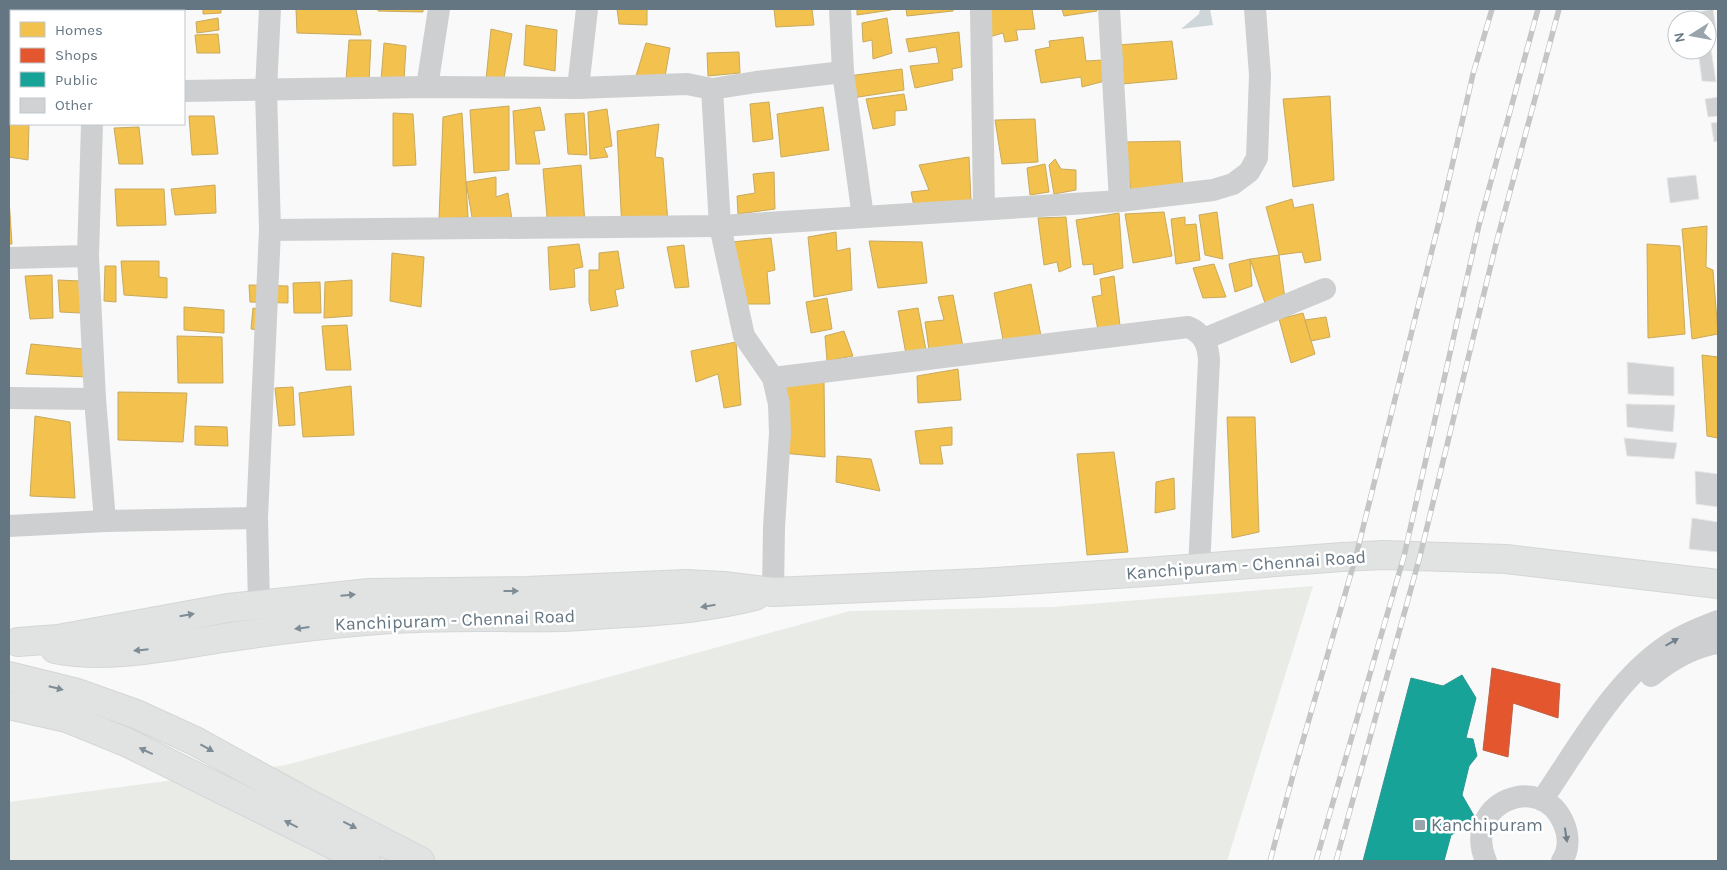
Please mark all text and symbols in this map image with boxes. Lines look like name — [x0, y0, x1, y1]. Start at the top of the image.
legend — [10, 10, 185, 125]
north arrow — [1667, 10, 1717, 60]
text: Homes — [55, 21, 103, 39]
text: N — [1670, 31, 1689, 44]
text: Shops — [55, 46, 98, 64]
text: Public — [55, 71, 98, 89]
text: Other — [55, 96, 93, 114]
street label: Kanchipuram - Chennai Road — [1125, 546, 1367, 584]
one-way arrow — [503, 587, 519, 595]
one-way arrow — [341, 591, 357, 599]
one-way arrow — [700, 603, 716, 611]
street label: Kanchipuram - Chennai Road — [334, 605, 576, 635]
one-way arrow — [179, 610, 195, 618]
one-way arrow — [293, 624, 309, 632]
one-way arrow — [1666, 638, 1679, 647]
one-way arrow — [132, 646, 148, 654]
one-way arrow — [49, 684, 64, 692]
one-way arrow — [200, 743, 213, 752]
one-way arrow — [139, 747, 153, 755]
place label: Kanchipuram — [1431, 814, 1543, 836]
marker: Kanchipuram — [1413, 818, 1427, 832]
one-way arrow — [284, 820, 298, 828]
one-way arrow — [343, 821, 357, 829]
one-way arrow — [1563, 827, 1571, 843]

